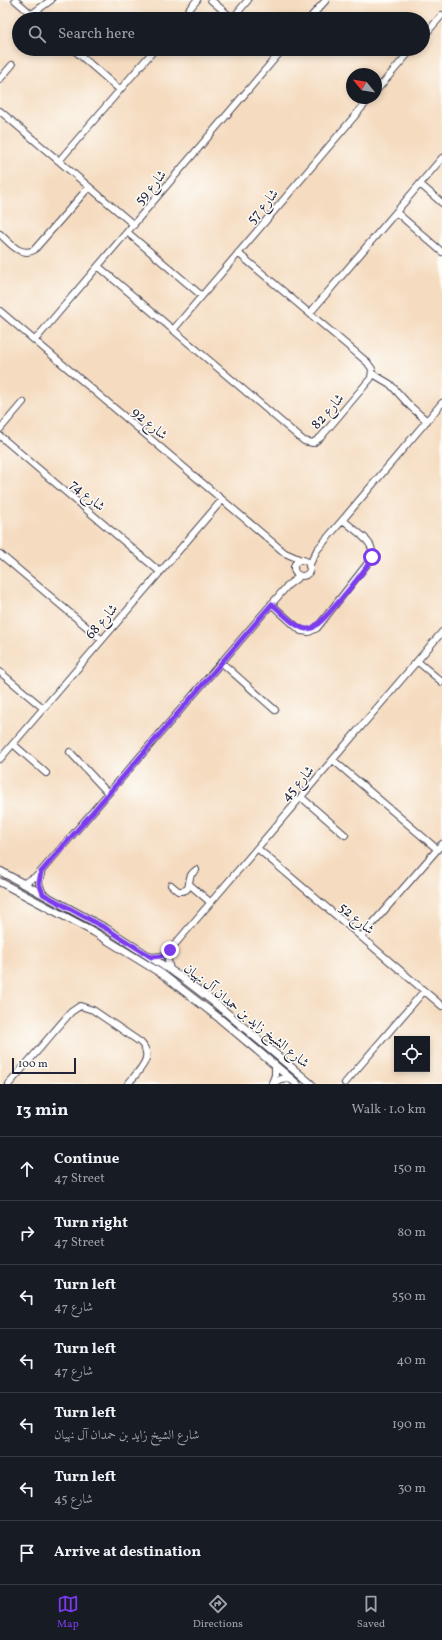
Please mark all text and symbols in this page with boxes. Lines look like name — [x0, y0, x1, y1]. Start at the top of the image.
search box — [12, 12, 430, 56]
icon: search — [26, 23, 48, 45]
text: Search here — [58, 24, 135, 45]
north arrow — [346, 68, 382, 104]
street label: شارع 59 — [131, 166, 172, 210]
street label: شارع 57 — [243, 185, 284, 229]
street label: شارع 82 — [307, 390, 350, 435]
street label: شارع 92 — [126, 403, 171, 446]
street label: شارع 74 — [65, 476, 109, 517]
route start — [363, 548, 381, 566]
street label: شارع 68 — [81, 600, 124, 644]
street label: شارع 45 — [277, 762, 320, 807]
street label: شارع 52 — [333, 899, 378, 941]
route end — [161, 941, 179, 959]
street label: شارع الشيخ زايد بن حمدان آل نهيان — [178, 960, 313, 1074]
map controls — [394, 1036, 430, 1072]
button: locate — [394, 1036, 430, 1072]
scale bar — [12, 1056, 76, 1075]
text: 100 m — [18, 1057, 48, 1072]
text: 13 min — [16, 1099, 69, 1122]
text: Walk · 1.0 km — [352, 1101, 426, 1119]
text: Continue — [54, 1149, 119, 1170]
icon: ahead — [16, 1158, 38, 1180]
text: 150 m — [393, 1160, 426, 1178]
text: 47 Street — [54, 1170, 105, 1188]
text: Turn right — [54, 1213, 128, 1234]
icon: right — [16, 1222, 38, 1244]
text: 80 m — [397, 1224, 426, 1242]
text: 47 Street — [54, 1234, 105, 1252]
text: Turn left — [54, 1275, 116, 1296]
icon: left — [16, 1286, 38, 1308]
text: 550 m — [392, 1288, 426, 1306]
text: شارع 47 — [54, 1299, 93, 1317]
text: Turn left — [54, 1339, 116, 1360]
icon: left — [16, 1350, 38, 1372]
text: 40 m — [397, 1352, 426, 1370]
text: شارع 47 — [54, 1363, 93, 1381]
text: Turn left — [54, 1403, 116, 1424]
icon: left — [16, 1414, 38, 1436]
text: 190 m — [392, 1416, 426, 1434]
text: شارع الشيخ زايد بن حمدان آل نهيان — [54, 1427, 199, 1445]
text: Turn left — [54, 1467, 116, 1488]
icon: left — [16, 1478, 38, 1500]
text: 30 m — [398, 1480, 426, 1498]
text: شارع 45 — [54, 1491, 93, 1509]
icon: arrive — [16, 1542, 38, 1564]
text: Arrive at destination — [54, 1542, 201, 1563]
tab: Map — [57, 1593, 79, 1632]
tab: Directions — [193, 1593, 243, 1632]
tab: Saved — [357, 1593, 385, 1632]

